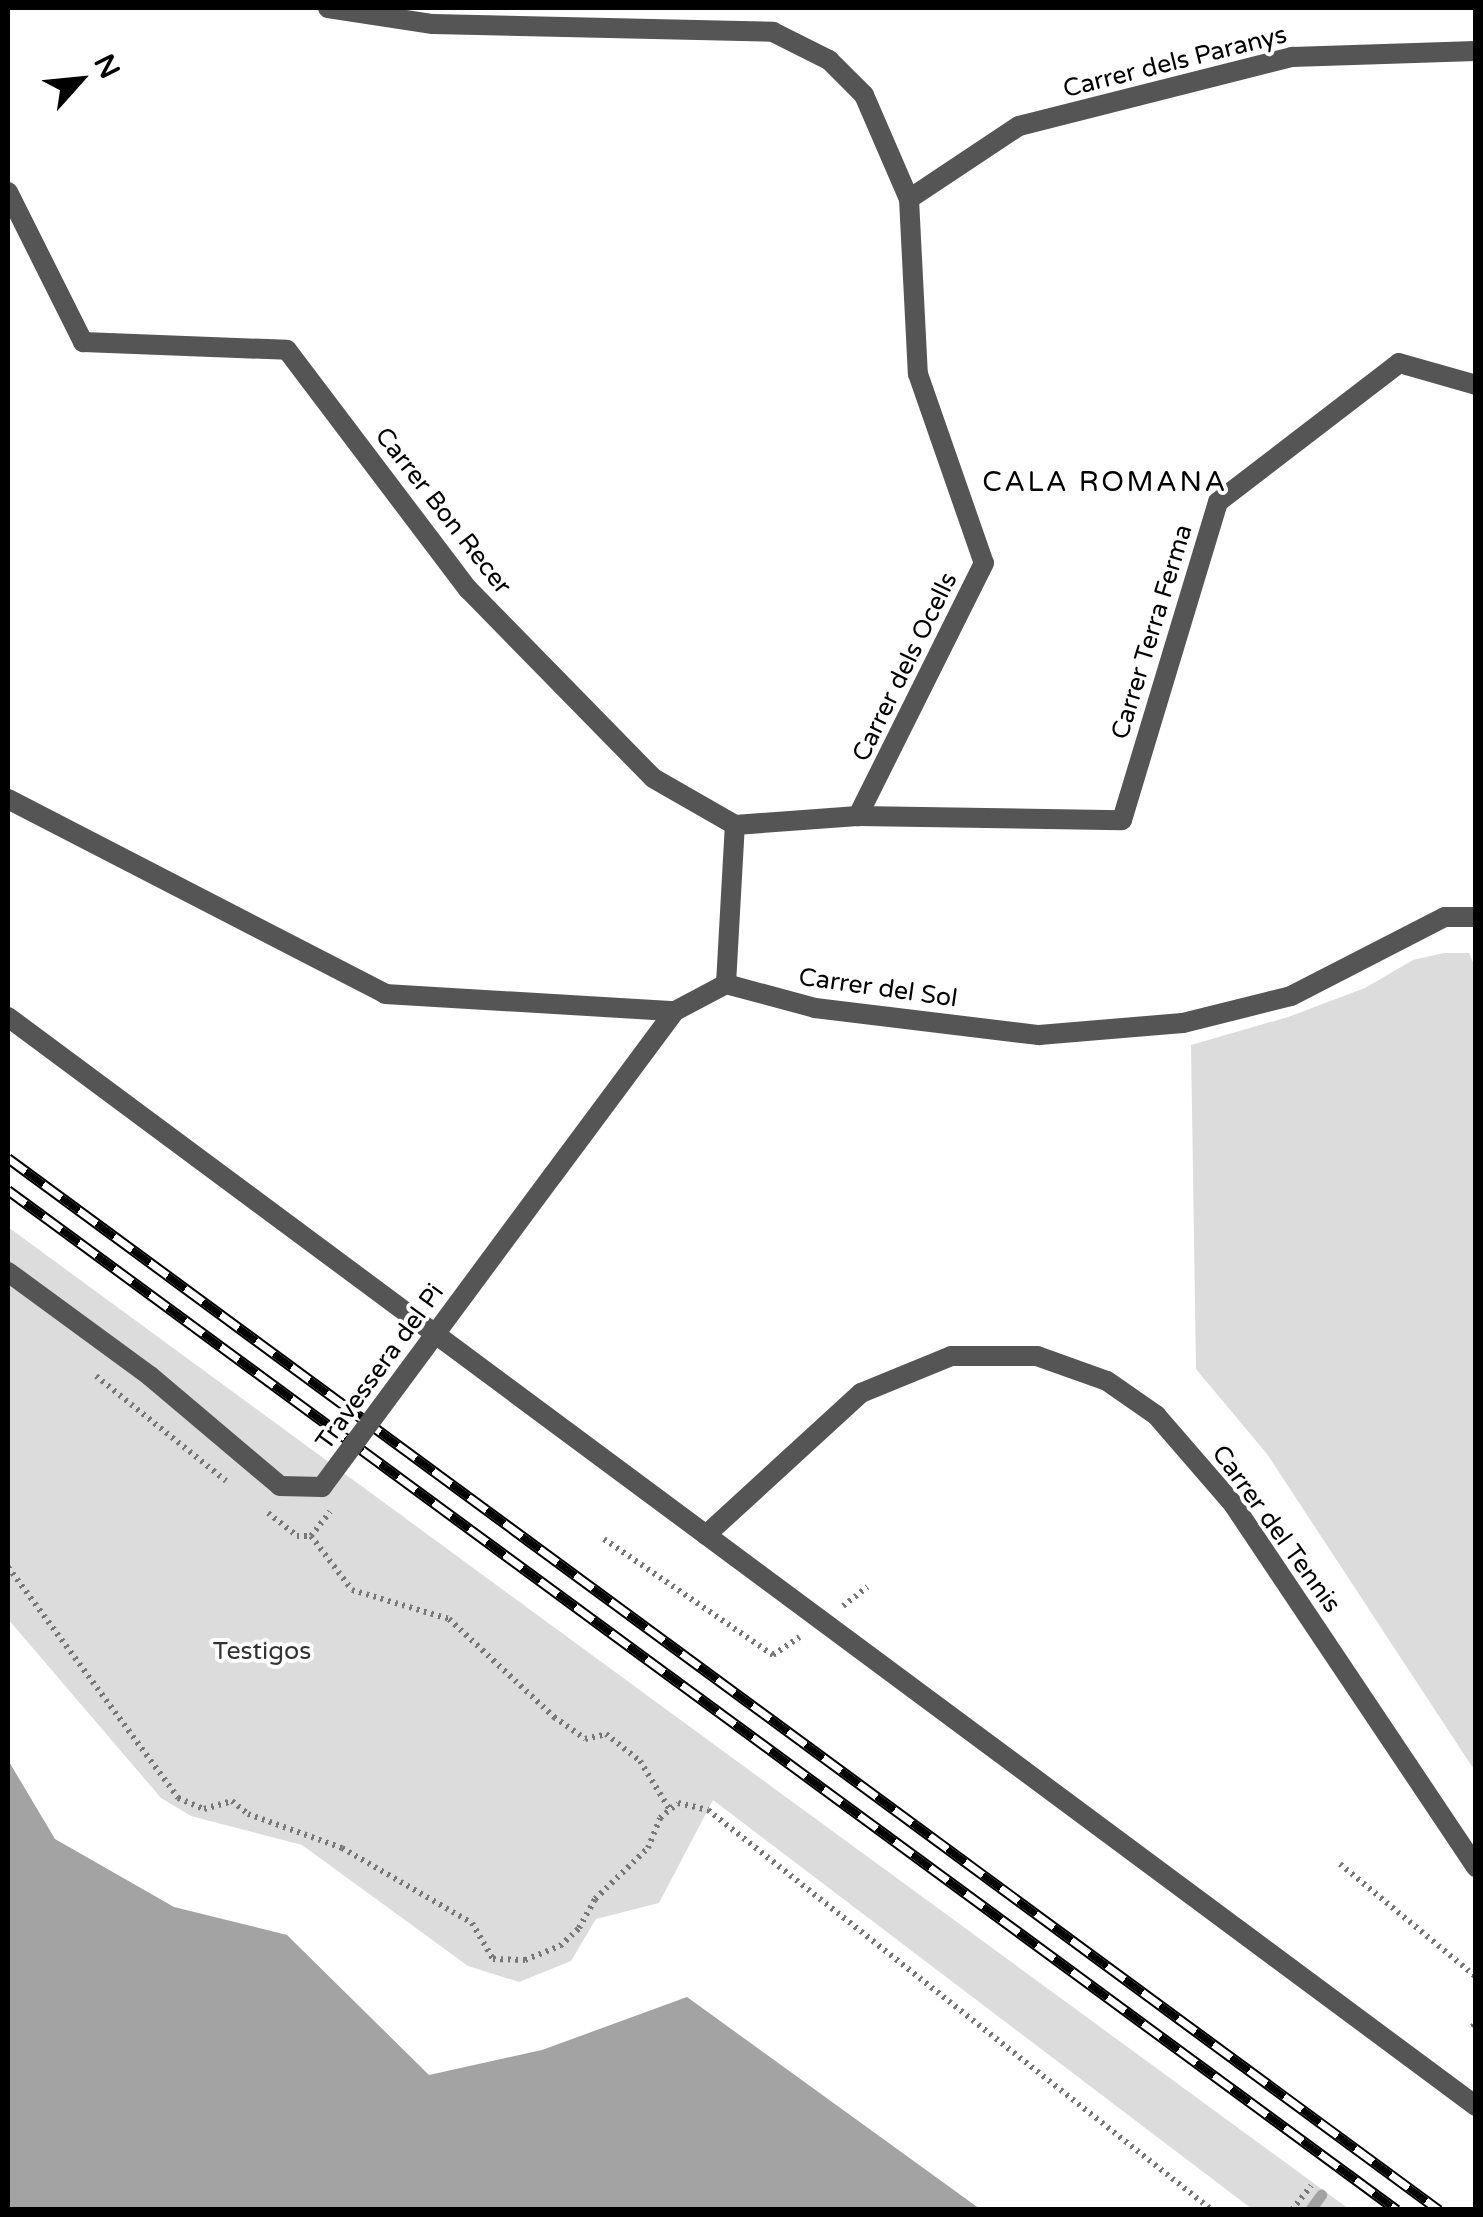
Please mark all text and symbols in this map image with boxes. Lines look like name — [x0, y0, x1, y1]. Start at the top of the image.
street label: Carrer dels Paranys — [1060, 20, 1290, 104]
north arrow — [30, 30, 130, 130]
text: N — [86, 49, 127, 84]
street label: Carrer Bon Recer — [369, 422, 517, 600]
district label: CALA ROMANA — [982, 465, 1228, 499]
street label: Carrer Terra Ferma — [1105, 521, 1199, 743]
street label: Carrer dels Ocells — [846, 568, 964, 766]
street label: Carrer del Sol — [797, 962, 959, 1014]
street label: Travessera del Pi — [310, 1278, 450, 1456]
street label: Carrer del Tennis — [1205, 1439, 1347, 1619]
park label: Testigos — [213, 1636, 311, 1666]

